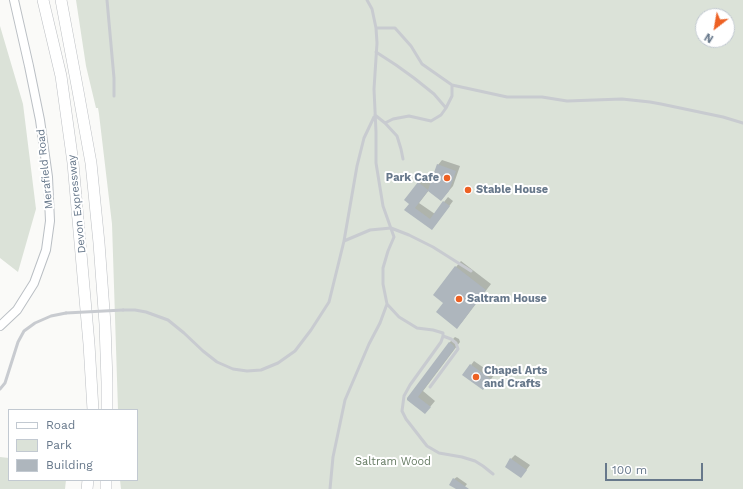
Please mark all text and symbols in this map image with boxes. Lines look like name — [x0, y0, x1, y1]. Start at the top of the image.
north arrow — [695, 8, 735, 48]
text: N — [702, 30, 716, 46]
street label: Merafield Road — [34, 128, 56, 210]
street label: Devon Expressway — [65, 154, 89, 254]
place label: Park Cafe — [386, 171, 439, 185]
marker: Park Cafe — [442, 173, 452, 183]
place label: Stable House — [476, 183, 548, 197]
marker: Stable House — [463, 185, 473, 195]
place label: Saltram House — [467, 292, 547, 306]
marker: Saltram House — [454, 294, 464, 304]
place label: Chapel Arts and Crafts — [484, 364, 547, 390]
marker: Chapel Arts and Crafts — [471, 372, 481, 382]
legend — [8, 409, 138, 481]
text: Road — [46, 418, 75, 432]
text: Park — [46, 438, 72, 452]
park label: Saltram Wood — [355, 455, 431, 469]
scale bar — [607, 455, 705, 481]
text: Building — [46, 458, 93, 472]
text: 100 m — [612, 463, 647, 477]

